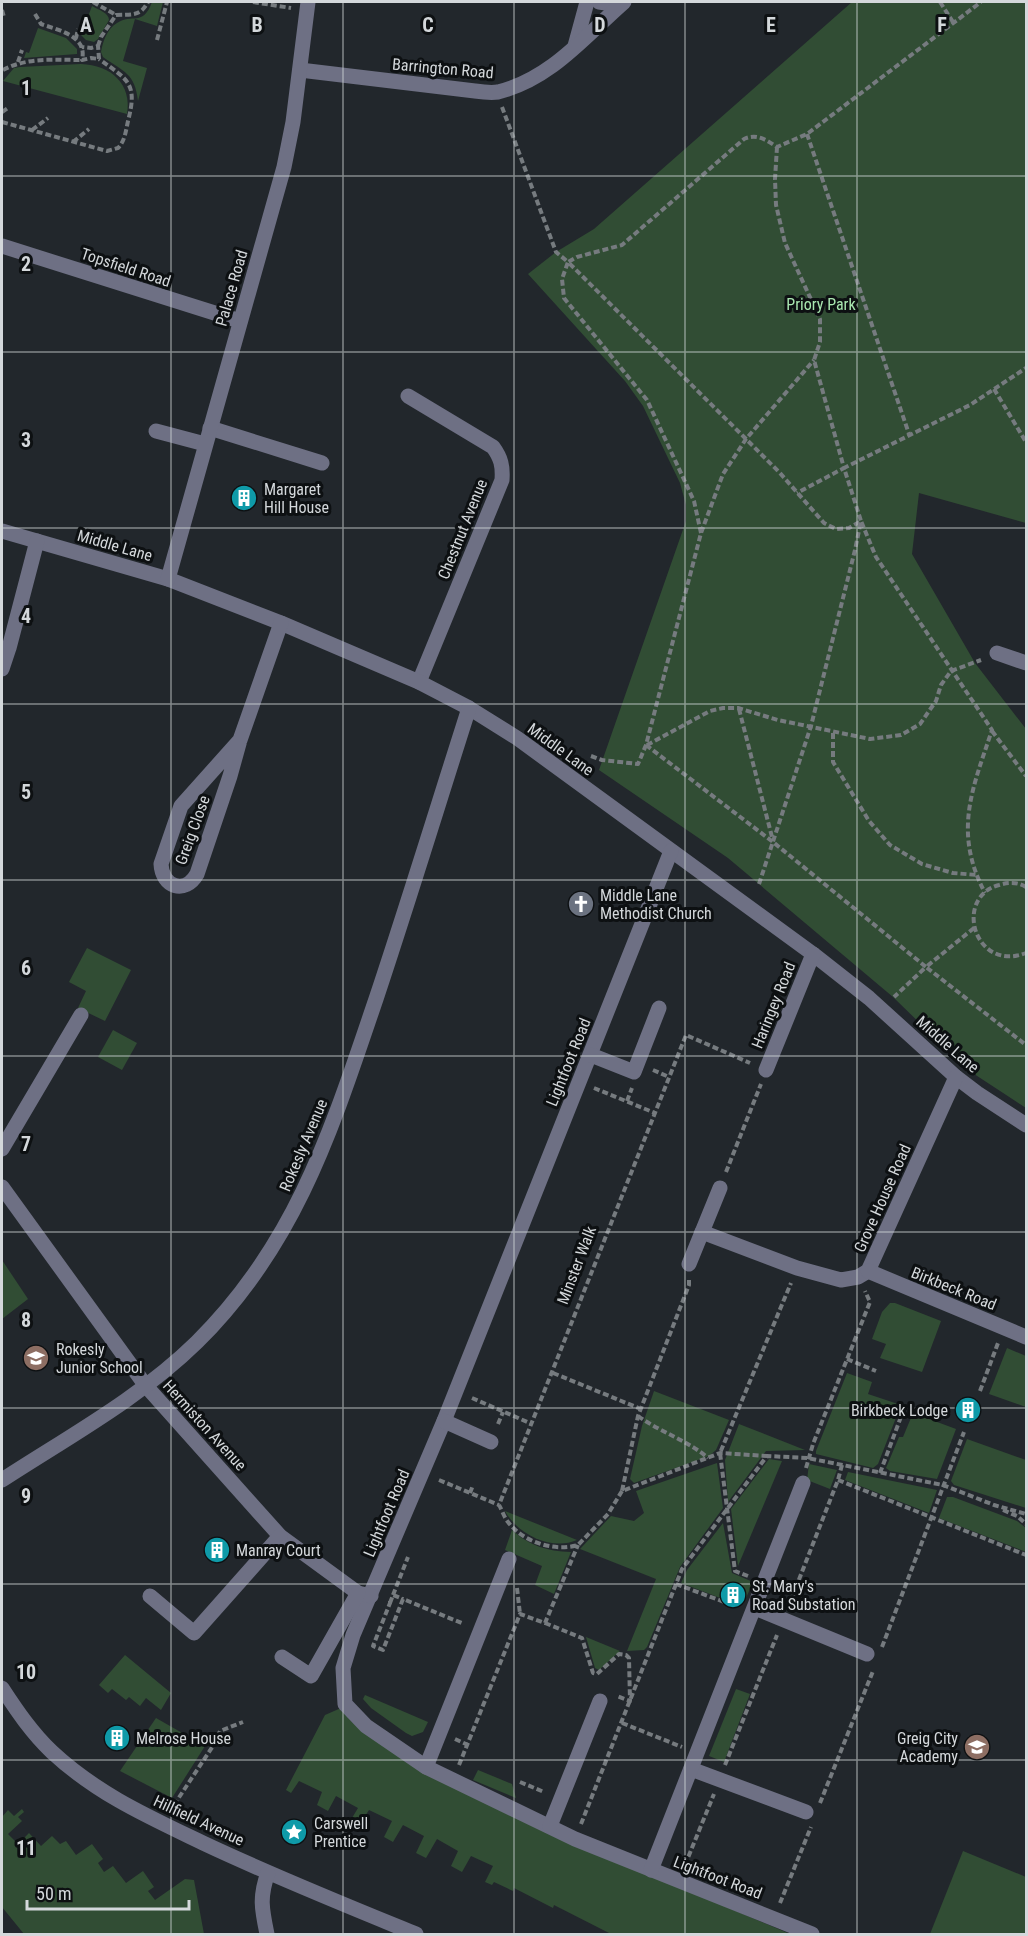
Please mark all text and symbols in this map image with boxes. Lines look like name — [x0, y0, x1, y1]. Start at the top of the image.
text: A — [80, 13, 92, 37]
text: B — [251, 13, 263, 37]
text: C — [422, 13, 434, 37]
text: D — [594, 13, 606, 37]
text: E — [766, 13, 776, 37]
text: F — [937, 13, 947, 37]
street label: Barrington Road — [392, 55, 494, 82]
text: 1 — [21, 76, 31, 100]
street label: Topsfield Road — [78, 244, 173, 291]
street label: Palace Road — [212, 248, 251, 328]
text: 2 — [21, 252, 31, 276]
park label: Priory Park — [786, 295, 856, 314]
text: 3 — [21, 428, 31, 452]
street label: Chestnut Avenue — [434, 476, 491, 582]
place label: Margaret Hill House — [264, 480, 329, 517]
building icon: Margaret Hill House — [229, 483, 259, 513]
street label: Middle Lane — [75, 526, 154, 565]
text: 4 — [21, 604, 31, 628]
street label: Middle Lane — [524, 719, 597, 780]
text: 5 — [21, 780, 31, 804]
street label: Greig Close — [171, 793, 214, 867]
place label: Middle Lane Methodist Church — [600, 886, 712, 923]
church icon: Middle Lane Methodist Church — [566, 889, 596, 919]
text: 6 — [21, 956, 31, 980]
street label: Haringey Road — [747, 959, 799, 1051]
street label: Middle Lane — [912, 1012, 983, 1077]
street label: Lightfoot Road — [542, 1015, 595, 1109]
street label: Rokesly Avenue — [275, 1096, 331, 1194]
text: 7 — [21, 1132, 31, 1156]
street label: Grove House Road — [850, 1141, 915, 1255]
street label: Minster Walk — [553, 1223, 600, 1307]
street label: Birkbeck Road — [908, 1263, 999, 1314]
text: 8 — [21, 1308, 31, 1332]
place label: Rokesly Junior School — [56, 1340, 143, 1377]
school or university icon: Rokesly Junior School — [21, 1343, 51, 1373]
street label: Hermiston Avenue — [159, 1376, 250, 1475]
building icon: Birkbeck Lodge — [953, 1395, 983, 1425]
place label: Birkbeck Lodge — [851, 1401, 948, 1420]
street label: Lightfoot Road — [359, 1467, 413, 1560]
text: 9 — [21, 1484, 31, 1508]
building icon: Manray Court — [202, 1535, 232, 1565]
place label: Manray Court — [236, 1541, 321, 1560]
place label: St. Mary's Road Substation — [752, 1577, 856, 1614]
building icon: St. Mary's Road Substation — [718, 1580, 748, 1610]
text: 10 — [16, 1660, 36, 1684]
building icon: Melrose House — [102, 1723, 132, 1753]
place label: Melrose House — [136, 1729, 231, 1748]
place label: Greig City Academy — [897, 1729, 958, 1766]
school or university icon: Greig City Academy — [962, 1732, 992, 1762]
street label: Hillfield Avenue — [151, 1791, 247, 1850]
place label: Carswell Prentice — [314, 1814, 368, 1851]
place icon: Carswell Prentice — [279, 1817, 309, 1847]
text: 11 — [16, 1836, 36, 1860]
street label: Lightfoot Road — [671, 1852, 765, 1903]
scale bar — [27, 1873, 189, 1911]
text: 50 m — [36, 1883, 71, 1904]

